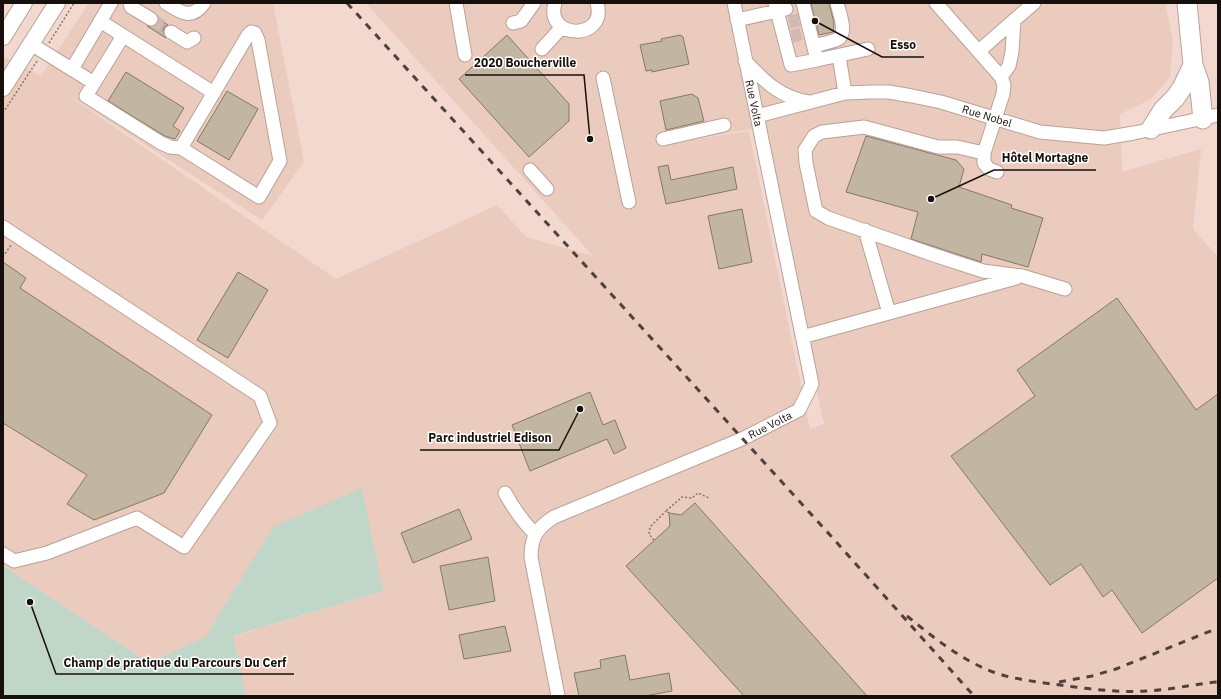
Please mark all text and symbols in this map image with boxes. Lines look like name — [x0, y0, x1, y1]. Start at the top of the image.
callout: Esso — [882, 33, 924, 57]
text: Esso — [890, 37, 916, 52]
callout: 2020 Boucherville — [465, 51, 584, 75]
text: 2020 Boucherville — [474, 55, 576, 70]
street label: Rue Volta — [742, 78, 766, 128]
street label: Rue Nobel — [960, 102, 1014, 130]
callout: Hôtel Mortagne — [994, 146, 1096, 170]
text: Hôtel Mortagne — [1002, 150, 1089, 165]
street label: Rue Volta — [746, 408, 794, 442]
callout: Parc industriel Edison — [420, 426, 559, 450]
text: Parc industriel Edison — [428, 430, 552, 445]
callout: Champ de pratique du Parcours Du Cerf — [56, 650, 294, 674]
text: Champ de pratique du Parcours Du Cerf — [64, 655, 287, 670]

